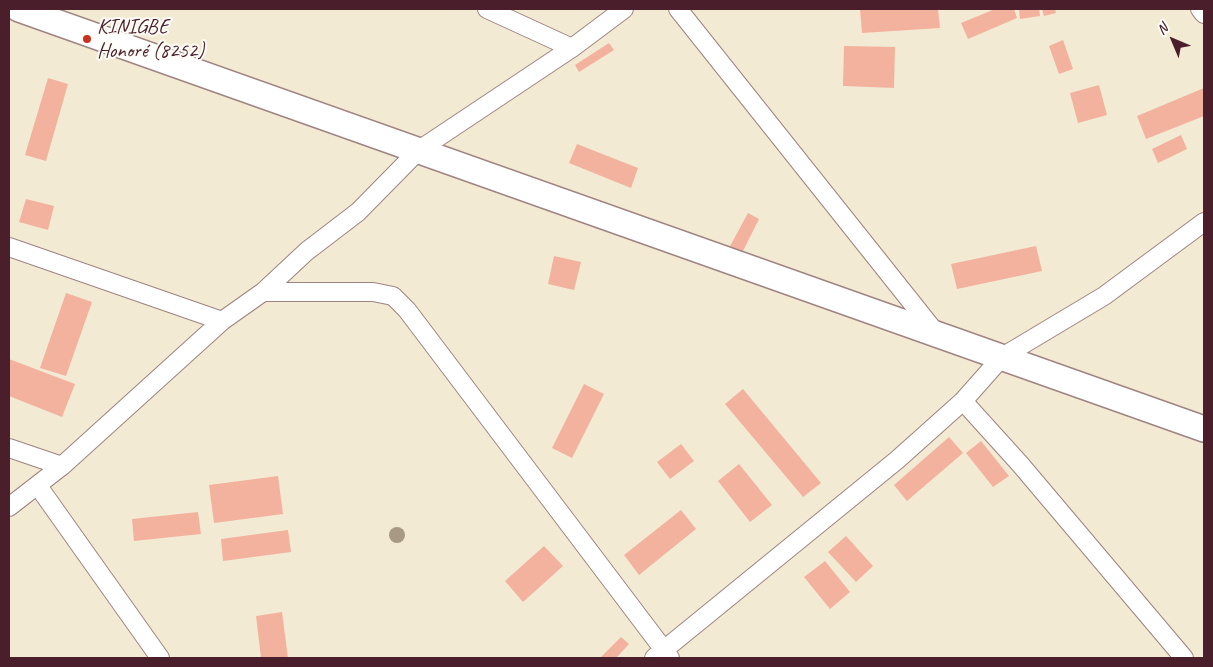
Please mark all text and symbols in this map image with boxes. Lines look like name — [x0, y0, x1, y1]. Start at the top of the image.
place label: KINIGBE Honoré (8252) — [97, 14, 204, 64]
north arrow — [1148, 15, 1198, 65]
text: N — [1153, 20, 1171, 38]
marker: KINIGBE Honoré (8252) — [81, 33, 93, 45]

